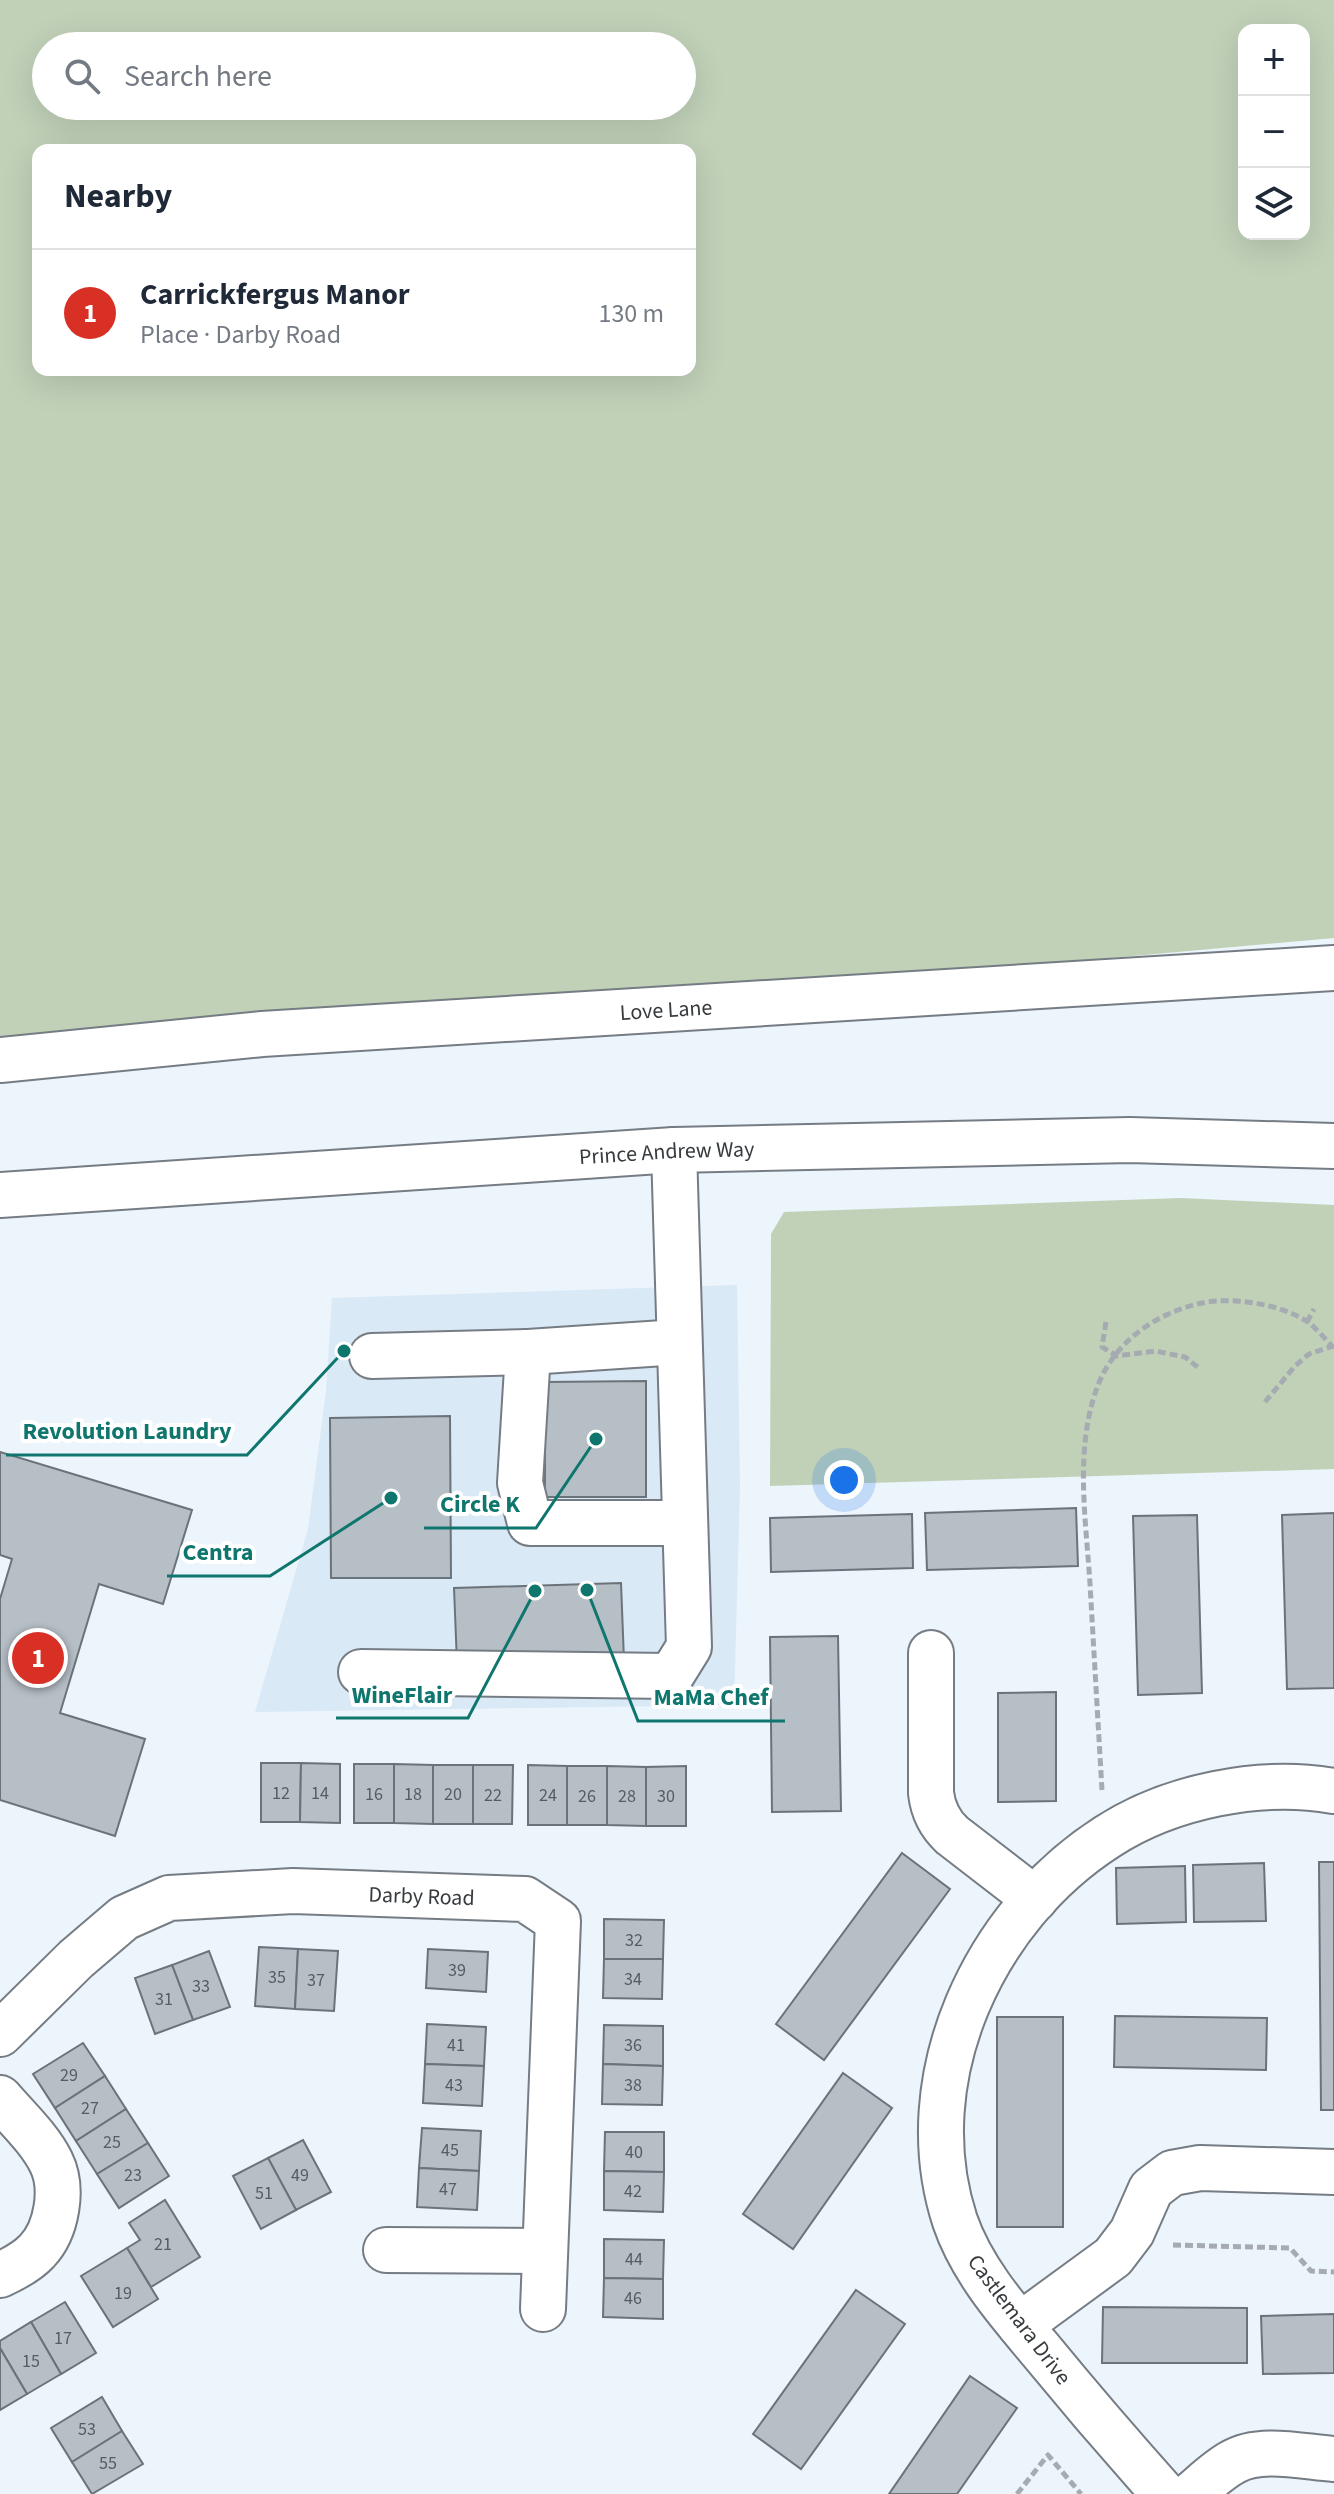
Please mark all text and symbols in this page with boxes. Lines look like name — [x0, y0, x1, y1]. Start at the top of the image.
map controls — [1238, 24, 1310, 240]
button: + — [1238, 24, 1310, 96]
search box — [32, 32, 696, 120]
icon: search — [60, 54, 104, 98]
text: Search here — [124, 55, 272, 98]
button: − — [1238, 96, 1310, 168]
button: layers — [1238, 168, 1310, 240]
text: Nearby — [64, 172, 172, 221]
text: Carrickfergus Manor — [140, 273, 410, 316]
text: 1 — [83, 295, 97, 332]
text: 130 m — [598, 295, 664, 332]
text: Place · Darby Road — [140, 316, 341, 353]
street label: Love Lane — [619, 991, 713, 1029]
street label: Prince Andrew Way — [578, 1133, 755, 1173]
callout: Revolution Laundry — [6, 1407, 247, 1455]
text: Revolution Laundry — [22, 1414, 232, 1449]
your location — [824, 1460, 864, 1500]
callout: Circle K — [424, 1480, 536, 1528]
text: Circle K — [440, 1487, 520, 1522]
callout: Centra — [167, 1528, 270, 1576]
text: Centra — [183, 1535, 253, 1570]
pin: 1 — [12, 1628, 64, 1688]
callout: WineFlair — [336, 1670, 468, 1718]
callout: MaMa Chef — [638, 1673, 785, 1721]
text: WineFlair — [352, 1678, 453, 1713]
text: MaMa Chef — [654, 1680, 769, 1715]
house number: 12 — [272, 1781, 290, 1806]
house number: 14 — [311, 1781, 329, 1806]
house number: 16 — [365, 1782, 383, 1807]
house number: 18 — [404, 1782, 422, 1807]
house number: 20 — [444, 1782, 462, 1807]
house number: 22 — [484, 1783, 502, 1808]
house number: 24 — [539, 1783, 557, 1808]
house number: 26 — [578, 1784, 596, 1809]
house number: 28 — [618, 1784, 636, 1809]
house number: 30 — [657, 1784, 675, 1809]
street label: Darby Road — [368, 1879, 475, 1914]
house number: 32 — [625, 1928, 643, 1953]
house number: 39 — [448, 1958, 466, 1983]
house number: 35 — [268, 1965, 286, 1990]
house number: 34 — [624, 1967, 642, 1992]
house number: 37 — [307, 1968, 325, 1993]
house number: 33 — [192, 1974, 210, 1999]
house number: 31 — [155, 1987, 173, 2012]
house number: 41 — [447, 2033, 465, 2058]
house number: 36 — [624, 2033, 642, 2058]
house number: 29 — [60, 2063, 78, 2088]
house number: 43 — [445, 2073, 463, 2098]
house number: 38 — [624, 2073, 642, 2098]
house number: 27 — [81, 2096, 99, 2121]
house number: 25 — [103, 2130, 121, 2155]
house number: 45 — [441, 2138, 459, 2163]
house number: 40 — [625, 2140, 643, 2165]
house number: 23 — [124, 2163, 142, 2188]
house number: 49 — [291, 2163, 309, 2188]
house number: 47 — [439, 2177, 457, 2202]
house number: 42 — [624, 2179, 642, 2204]
house number: 51 — [255, 2181, 273, 2206]
house number: 21 — [154, 2232, 172, 2257]
house number: 44 — [625, 2247, 643, 2272]
street label: Castlemara Drive — [959, 2248, 1079, 2392]
house number: 19 — [114, 2281, 132, 2306]
house number: 46 — [624, 2286, 642, 2311]
house number: 17 — [54, 2326, 72, 2351]
house number: 15 — [22, 2349, 40, 2374]
house number: 53 — [78, 2417, 96, 2442]
house number: 55 — [99, 2451, 117, 2476]

